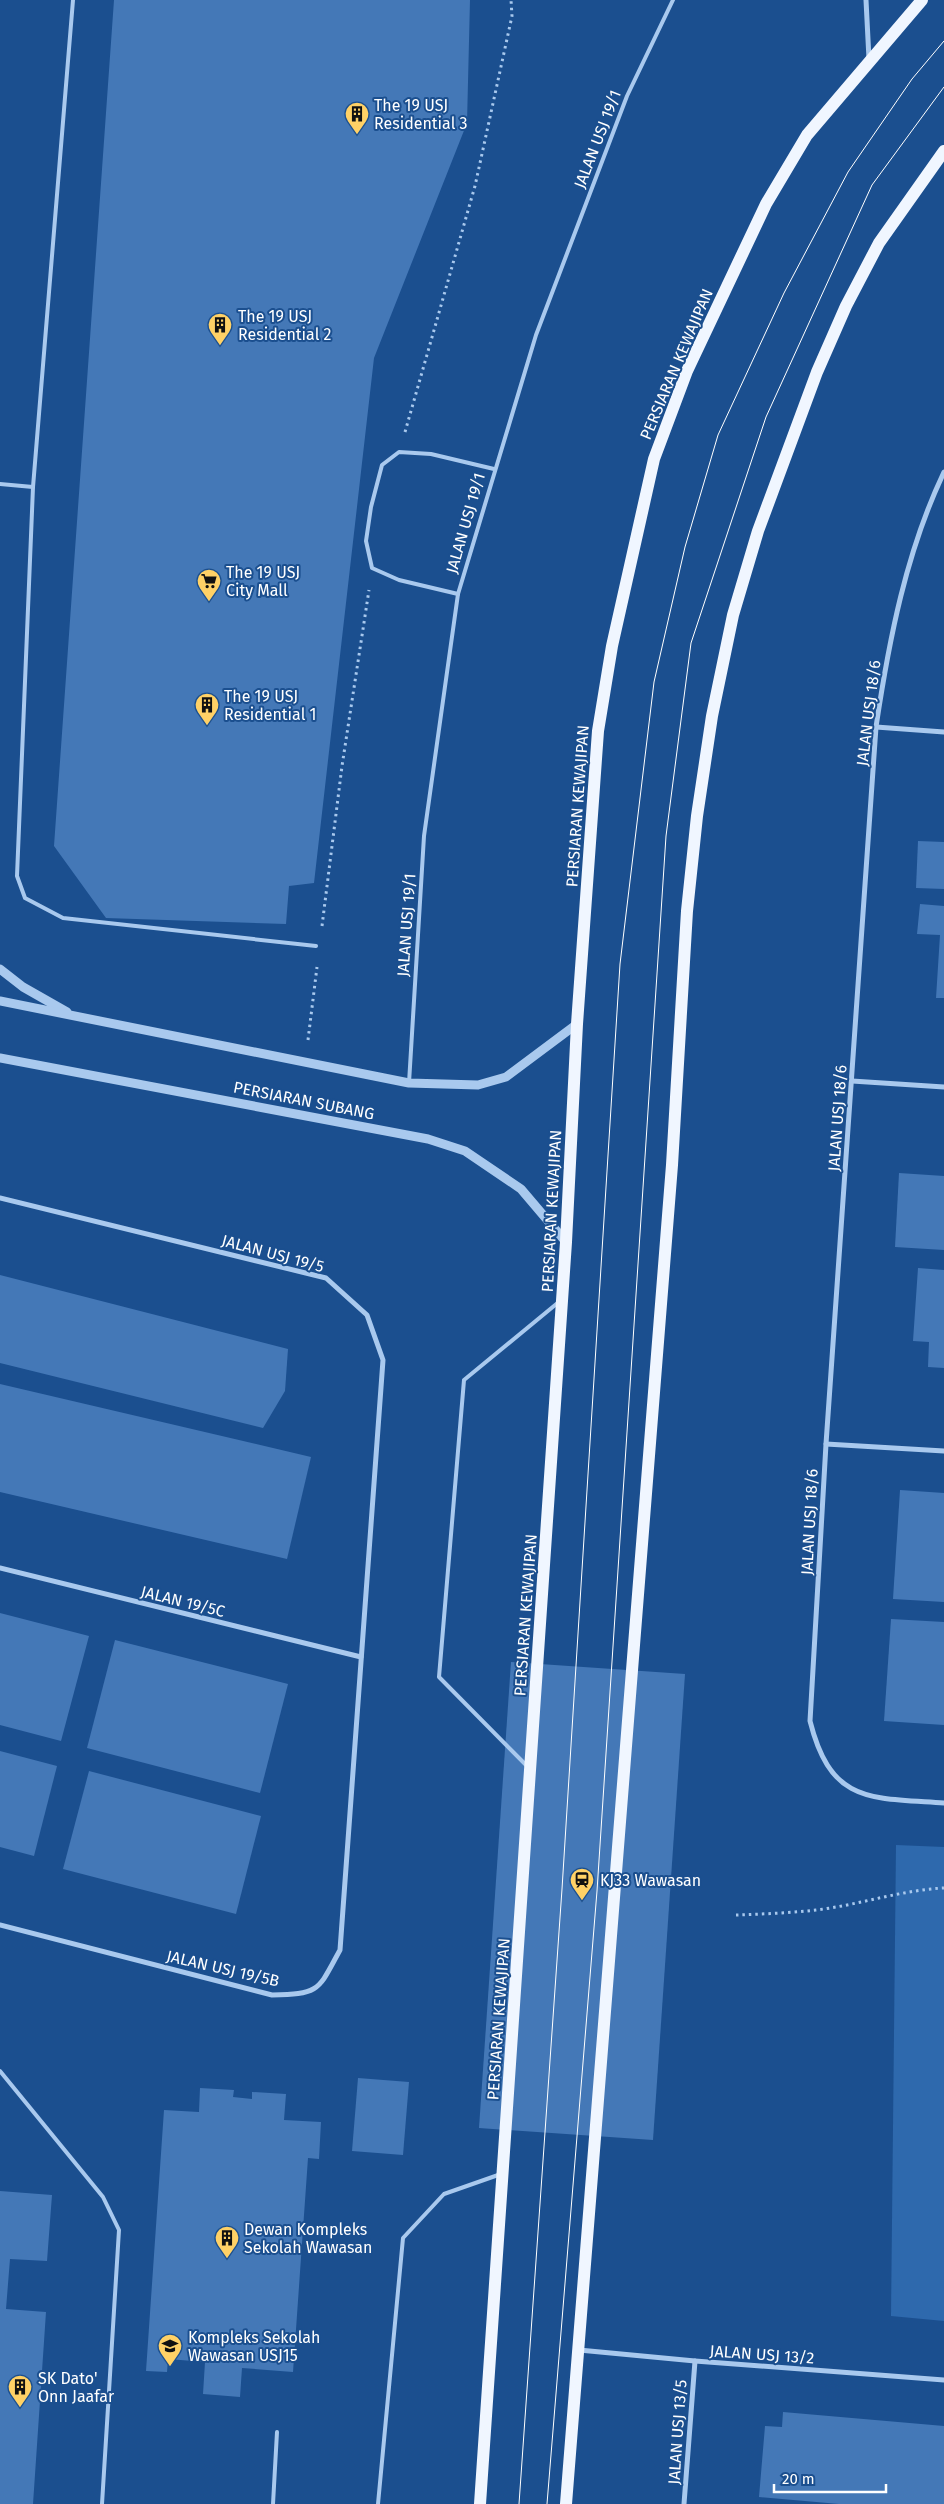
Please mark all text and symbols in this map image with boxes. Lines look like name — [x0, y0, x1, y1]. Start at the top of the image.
street label: JALAN USJ 19/1 — [570, 87, 625, 191]
place label: The 19 USJ Residential 3 — [374, 96, 468, 133]
building icon: The 19 USJ Residential 3 — [344, 101, 370, 135]
street label: PERSIARAN KEWAJIPAN — [636, 286, 717, 443]
place label: The 19 USJ Residential 2 — [238, 307, 332, 344]
building icon: The 19 USJ Residential 2 — [207, 312, 233, 346]
street label: JALAN USJ 19/1 — [442, 471, 489, 576]
place label: The 19 USJ City Mall — [226, 563, 300, 600]
supermarket icon: The 19 USJ City Mall — [196, 568, 222, 602]
street label: JALAN USJ 18/6 — [853, 659, 884, 767]
place label: The 19 USJ Residential 1 — [224, 687, 317, 724]
building icon: The 19 USJ Residential 1 — [194, 692, 220, 726]
street label: PERSIARAN KEWAJIPAN — [562, 724, 593, 888]
street label: JALAN USJ 19/1 — [393, 873, 420, 977]
street label: JALAN USJ 18/6 — [824, 1064, 851, 1172]
street label: PERSIARAN SUBANG — [232, 1078, 376, 1123]
street label: PERSIARAN KEWAJIPAN — [538, 1129, 565, 1293]
street label: JALAN USJ 19/5 — [220, 1231, 326, 1276]
street label: JALAN USJ 18/6 — [797, 1468, 822, 1576]
street label: PERSIARAN KEWAJIPAN — [510, 1533, 541, 1697]
street label: JALAN 19/5C — [139, 1582, 227, 1621]
station icon: KJ33 Wawasan — [569, 1867, 595, 1901]
place label: KJ33 Wawasan — [600, 1871, 701, 1890]
street label: PERSIARAN KEWAJIPAN — [483, 1937, 514, 2101]
street label: JALAN USJ 19/5B — [165, 1946, 281, 1991]
place label: Dewan Kompleks Sekolah Wawasan — [244, 2220, 372, 2257]
building icon: Dewan Kompleks Sekolah Wawasan — [214, 2225, 240, 2259]
place label: Kompleks Sekolah Wawasan USJ15 — [188, 2328, 320, 2365]
school or university icon: Kompleks Sekolah Wawasan USJ15 — [157, 2333, 183, 2367]
street label: JALAN USJ 13/2 — [709, 2341, 815, 2368]
place label: SK Dato' Onn Jaafar — [38, 2369, 115, 2406]
building icon: SK Dato' Onn Jaafar — [7, 2374, 33, 2408]
street label: JALAN USJ 13/5 — [664, 2379, 691, 2485]
scale bar — [774, 2462, 886, 2494]
text: 20 m — [782, 2470, 815, 2488]

